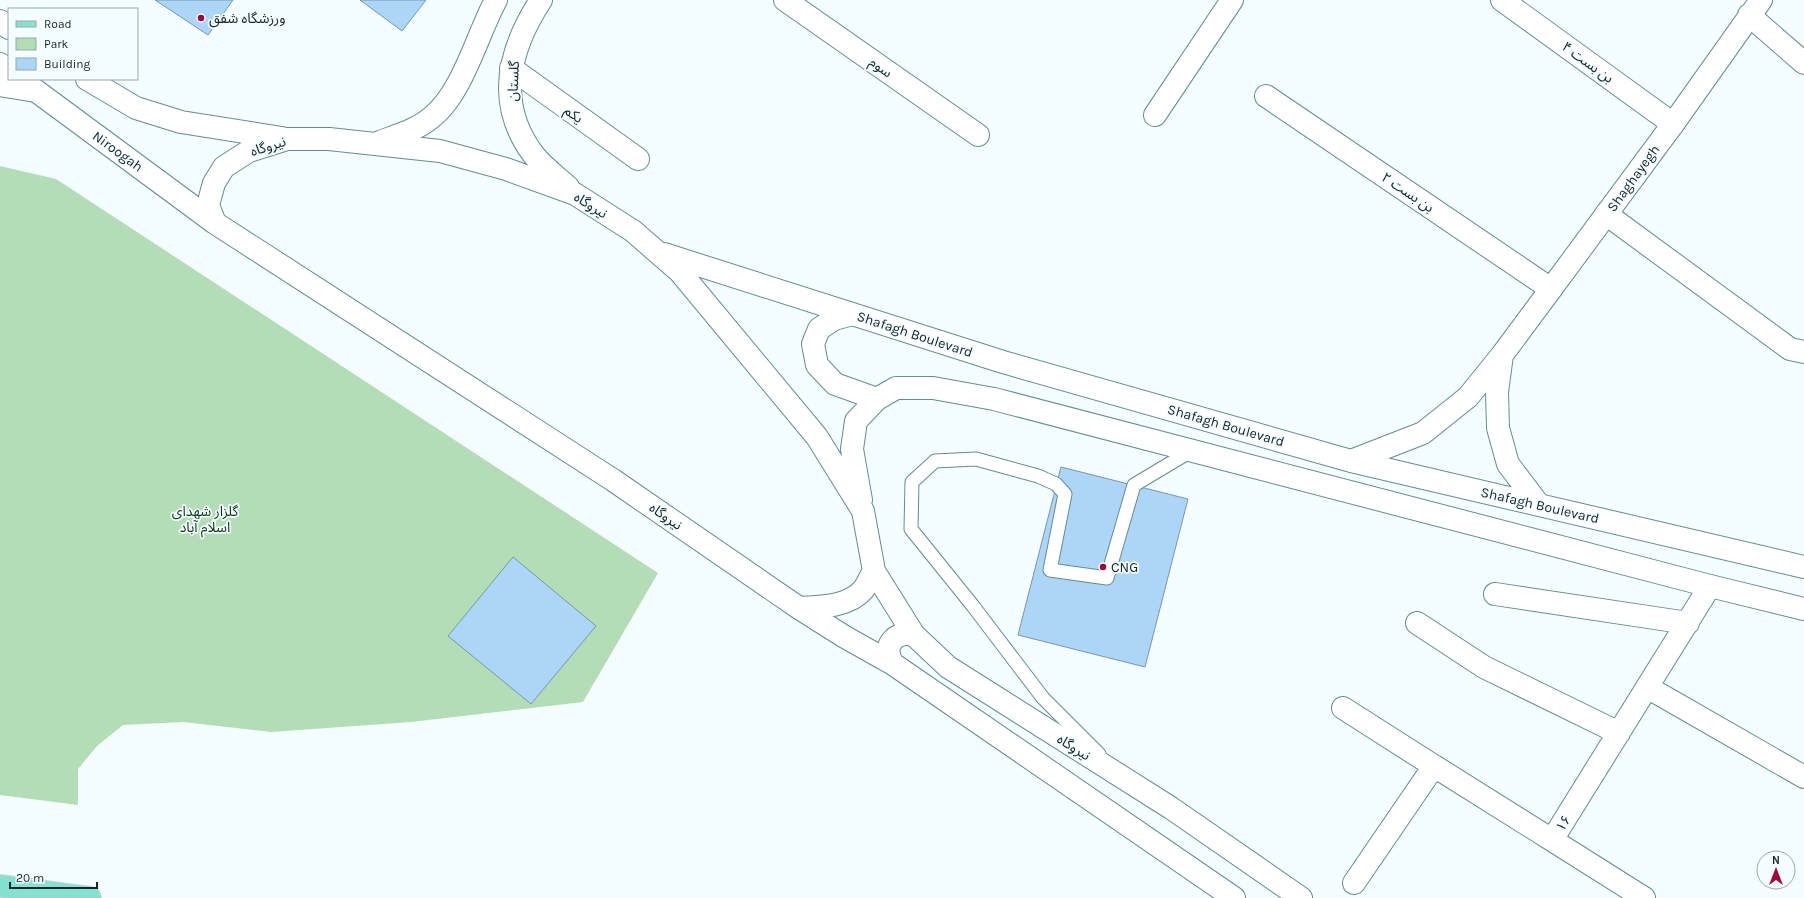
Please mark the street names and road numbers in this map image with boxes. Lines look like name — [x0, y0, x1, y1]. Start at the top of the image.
street label: بن بست ۴ — [1559, 38, 1617, 87]
street label: سوم — [865, 53, 896, 83]
street label: گلستان — [504, 60, 523, 102]
street label: یکم — [560, 102, 586, 129]
street label: Niroogah — [89, 127, 146, 175]
street label: نیروگاه — [248, 133, 288, 160]
street label: Shaghayegh — [1603, 141, 1663, 215]
street label: بن بست ۲ — [1378, 169, 1437, 216]
street label: نیروگاه — [571, 189, 611, 222]
street label: Shafagh Boulevard — [855, 308, 975, 361]
street label: Shafagh Boulevard — [1165, 401, 1286, 450]
street label: Shafagh Boulevard — [1479, 484, 1601, 527]
street label: نیروگاه — [646, 499, 686, 534]
street label: نیروگاه — [1054, 731, 1094, 764]
street label: ۱۶ — [1552, 812, 1575, 835]

